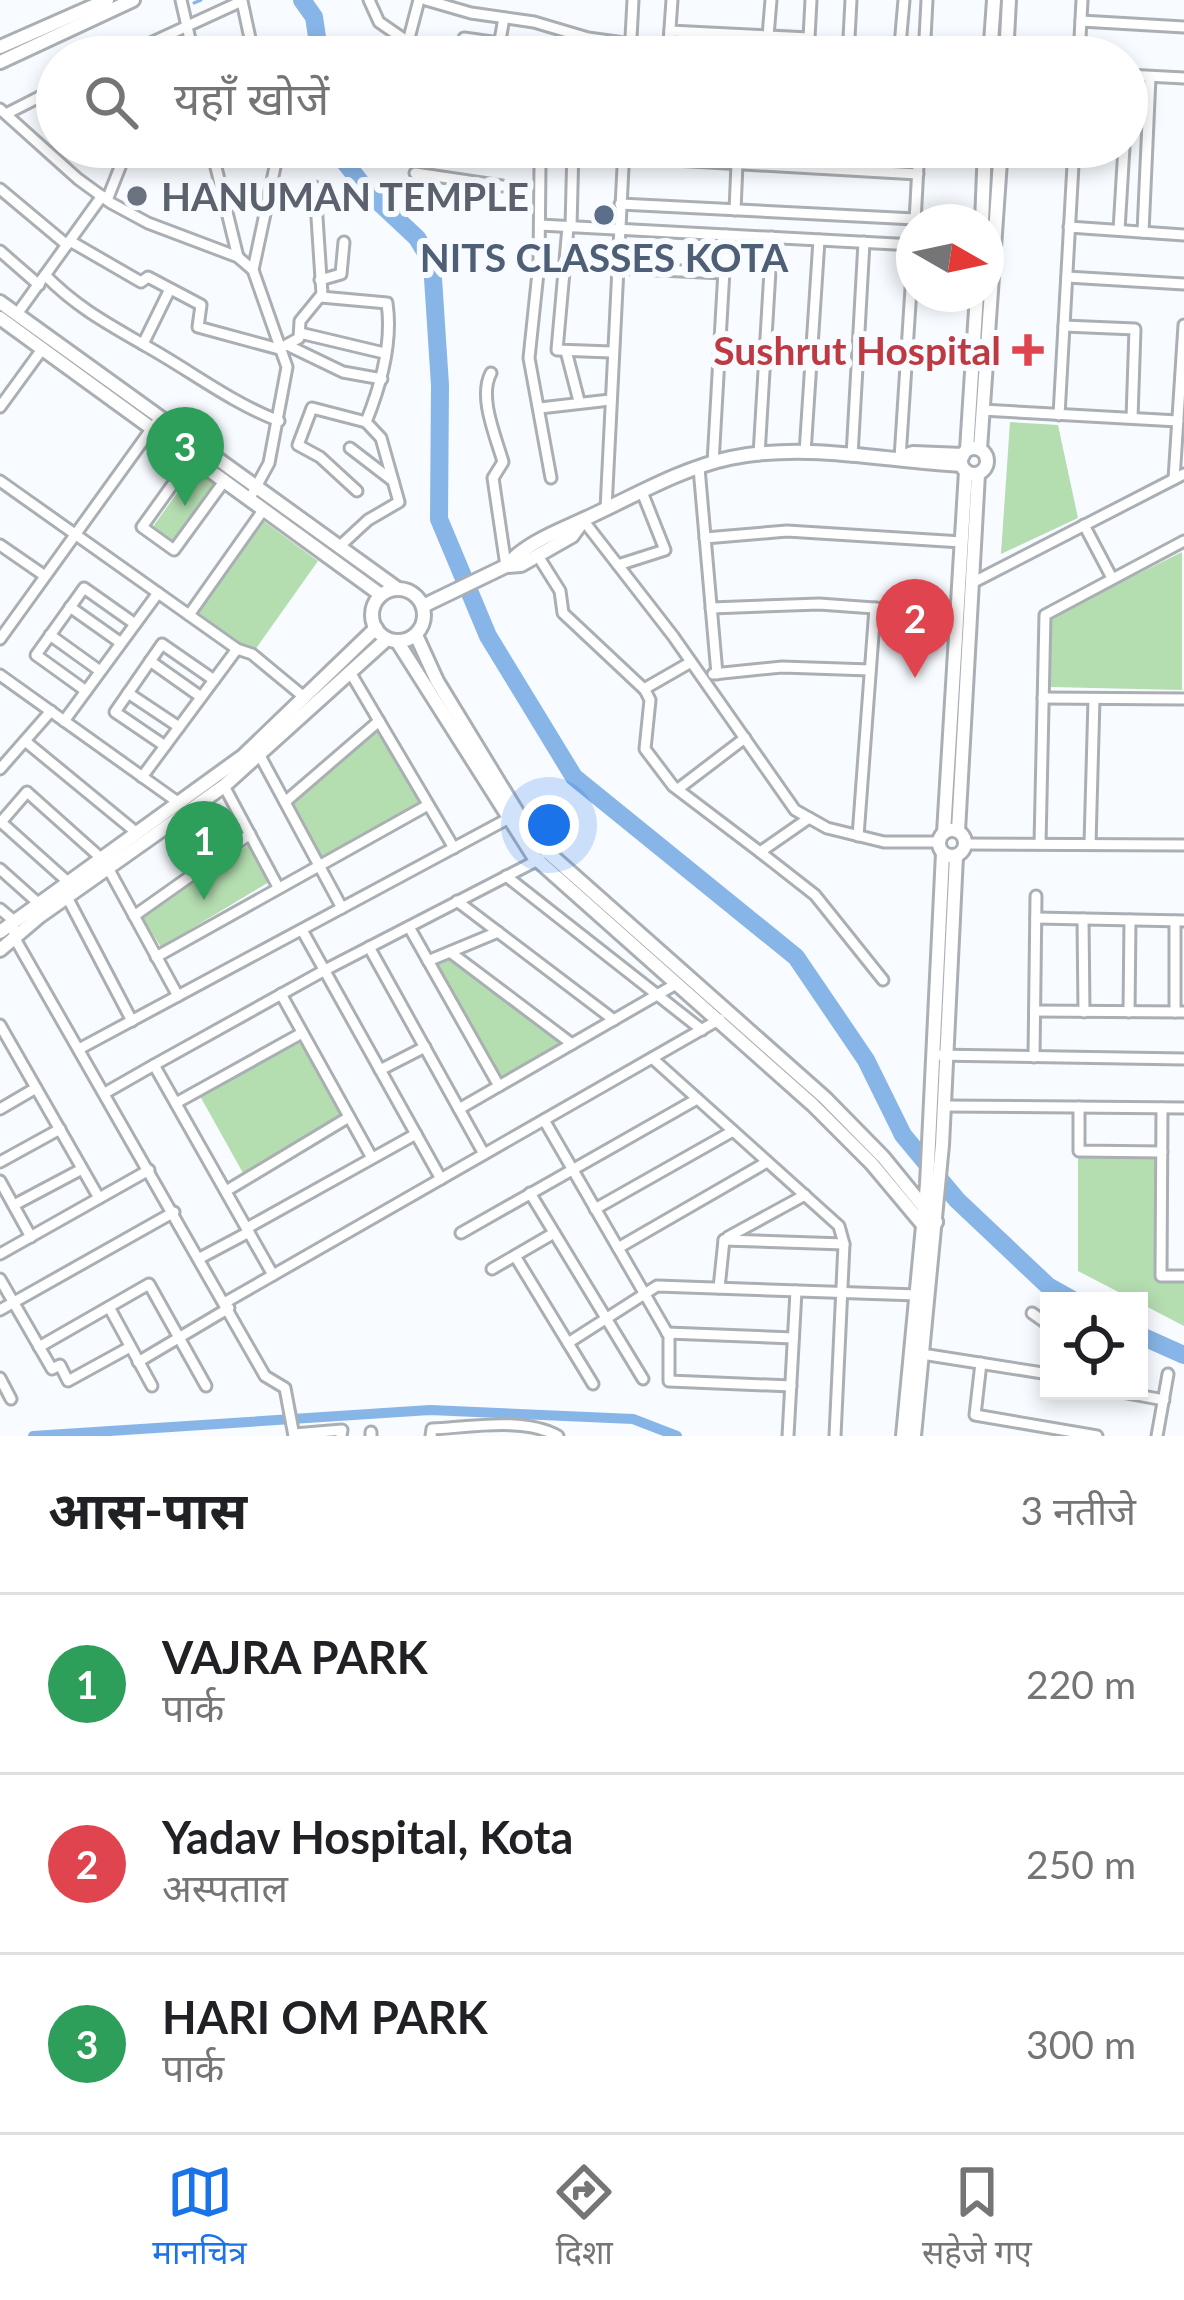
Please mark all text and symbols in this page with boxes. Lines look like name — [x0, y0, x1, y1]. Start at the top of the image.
search box — [36, 36, 1148, 168]
icon: search — [78, 69, 144, 135]
text: यहाँ खोजें — [174, 71, 329, 125]
place label: HANUMAN TEMPLE — [161, 173, 529, 219]
marker: HANUMAN TEMPLE — [124, 183, 150, 209]
marker: NITS CLASSES KOTA — [591, 202, 617, 228]
north arrow — [896, 204, 1004, 312]
place label: NITS CLASSES KOTA — [420, 234, 789, 280]
place label: Sushrut Hospital — [713, 327, 1001, 373]
marker: Sushrut Hospital — [1012, 334, 1044, 366]
pin: 3 — [146, 407, 224, 506]
pin: 2 — [876, 579, 954, 678]
your location — [519, 795, 579, 855]
pin: 1 — [165, 801, 243, 900]
map controls — [1040, 1292, 1148, 1400]
button: locate — [1040, 1292, 1148, 1400]
text: आस-पास — [48, 1479, 247, 1540]
text: 3 नतीजे — [1020, 1487, 1136, 1533]
text: VAJRA PARK — [162, 1630, 427, 1684]
text: 1 — [76, 1661, 98, 1707]
text: 220 m — [1026, 1661, 1136, 1707]
text: पार्क — [162, 1684, 224, 1730]
text: Yadav Hospital, Kota — [162, 1810, 573, 1864]
text: 2 — [76, 1841, 98, 1887]
text: 250 m — [1026, 1841, 1136, 1887]
text: अस्पताल — [162, 1864, 288, 1910]
text: HARI OM PARK — [162, 1990, 488, 2044]
text: 3 — [76, 2021, 98, 2067]
text: 300 m — [1026, 2021, 1136, 2067]
text: पार्क — [162, 2044, 224, 2090]
tab: मानचित्र — [152, 2159, 247, 2277]
tab: दिशा — [551, 2159, 617, 2277]
tab: सहेजे गए — [922, 2159, 1032, 2277]

